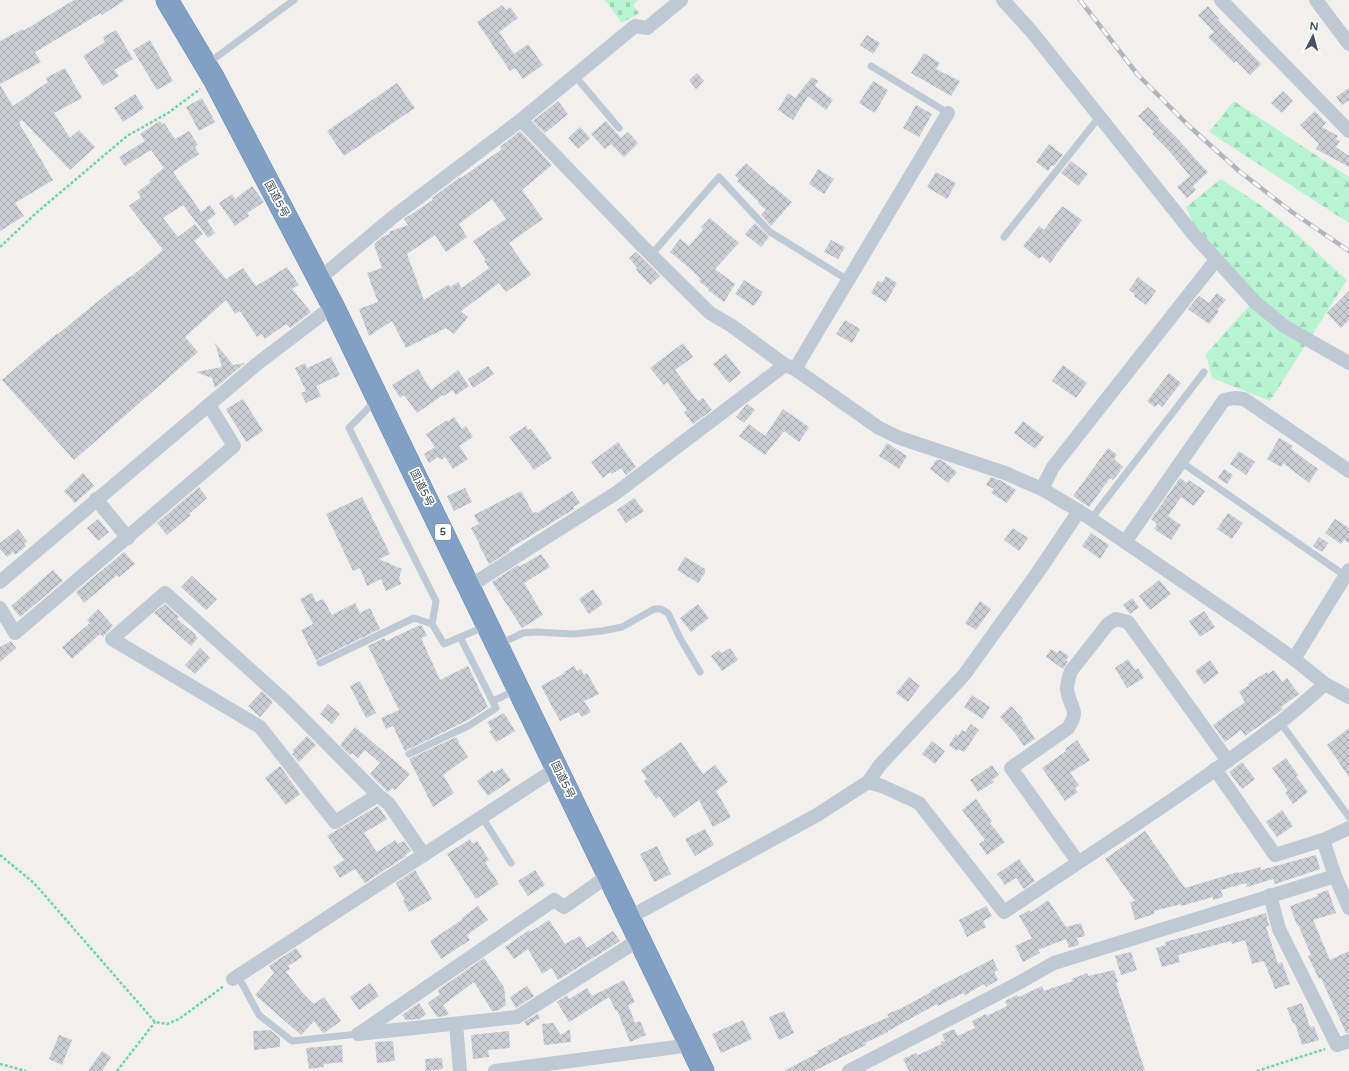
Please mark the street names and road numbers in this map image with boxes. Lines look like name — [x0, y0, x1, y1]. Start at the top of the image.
street label: 国道5号 — [262, 178, 292, 220]
street label: 国道5号 — [407, 467, 437, 509]
road number: 5 — [435, 524, 451, 540]
street label: 国道5号 — [548, 759, 578, 801]

